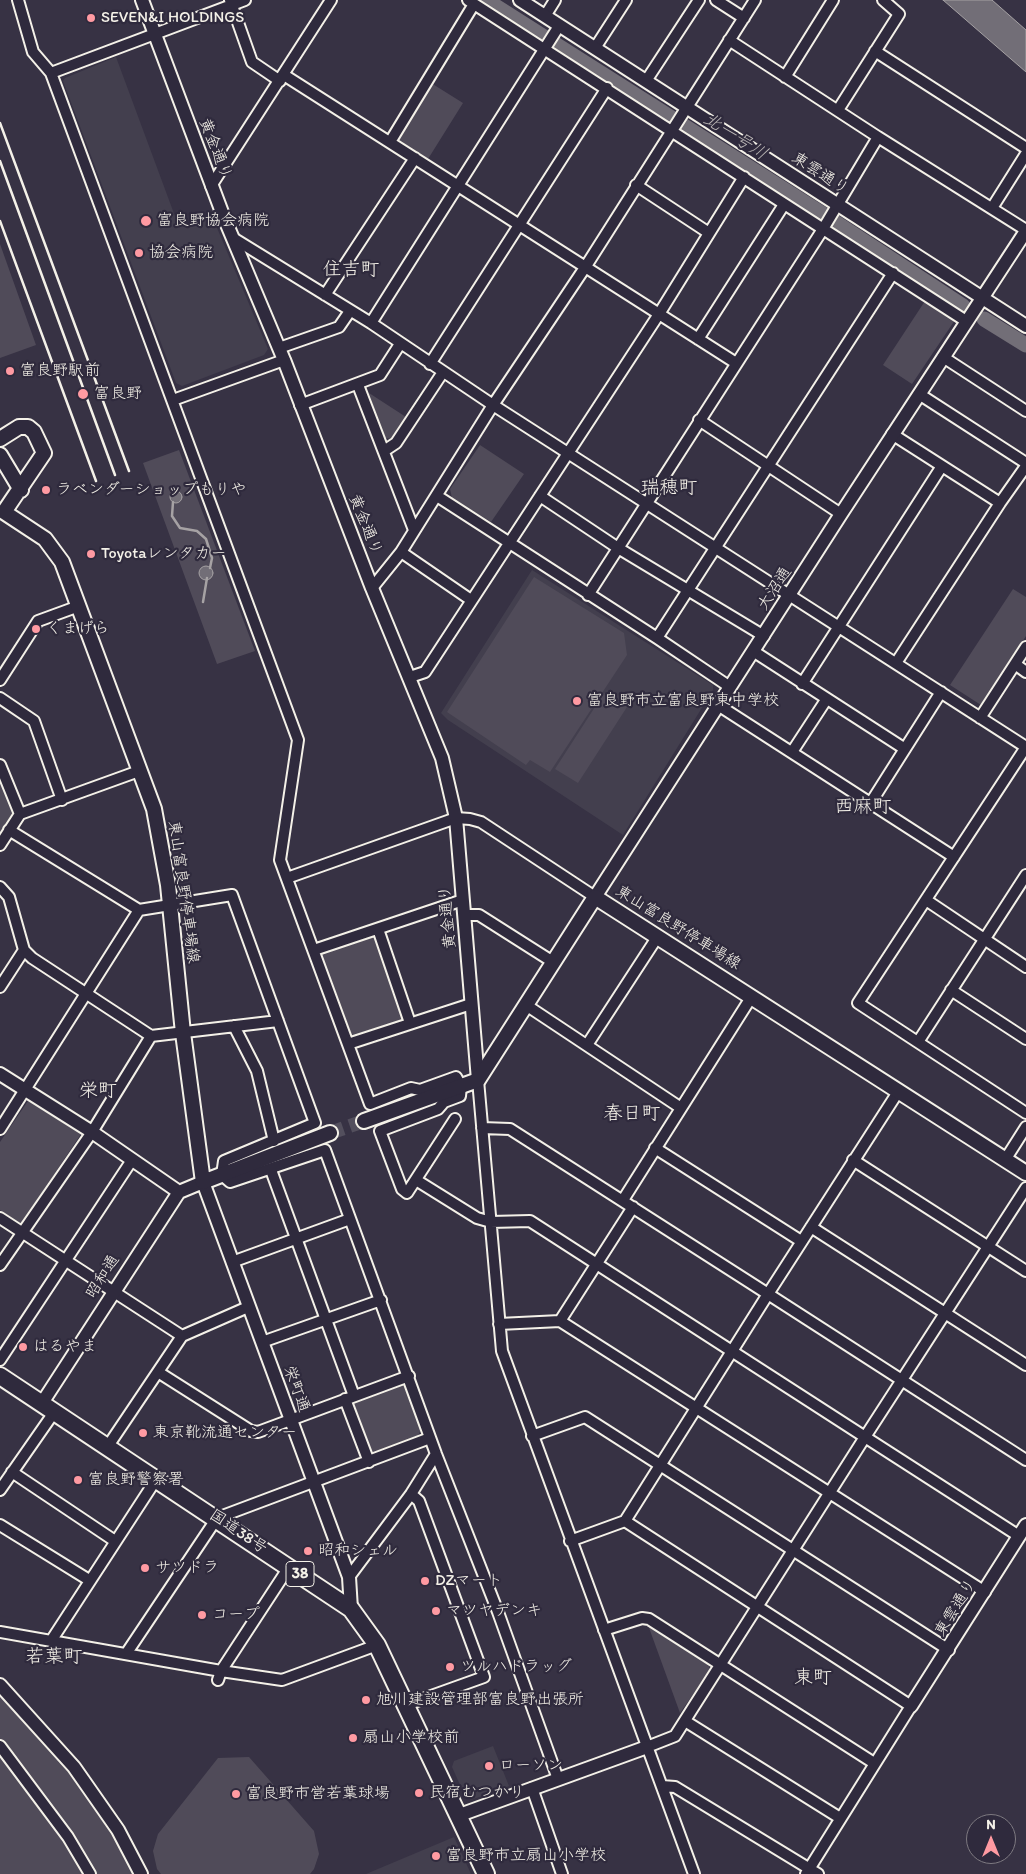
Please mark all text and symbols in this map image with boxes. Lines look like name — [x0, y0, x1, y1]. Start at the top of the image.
place label: SEVEN&I HOLDINGS — [101, 8, 244, 28]
marker: SEVEN&I HOLDINGS — [85, 12, 97, 24]
water label: 北一号川 — [699, 108, 771, 166]
street label: 黄金通り — [195, 116, 235, 182]
street label: 東雲通り — [788, 149, 852, 199]
place label: 富良野協会病院 — [157, 211, 269, 231]
marker: 富良野協会病院 — [139, 214, 153, 228]
place label: 協会病院 — [149, 243, 213, 263]
marker: 協会病院 — [133, 247, 145, 259]
district label: 住吉町 — [323, 259, 379, 281]
place label: 富良野駅前 — [20, 361, 100, 381]
marker: 富良野駅前 — [4, 365, 16, 377]
place label: 富良野 — [94, 384, 142, 404]
marker: 富良野 — [76, 387, 90, 401]
district label: 瑞穂町 — [641, 477, 697, 499]
place label: ラベンダーショップもりや — [56, 480, 246, 500]
marker: ラベンダーショップもりや — [40, 484, 52, 496]
street label: 黄金通り — [344, 492, 386, 558]
place label: Toyotaレンタカー — [101, 544, 227, 564]
marker: Toyotaレンタカー — [85, 548, 97, 560]
street label: 大沼通 — [754, 564, 796, 614]
place label: くまげら — [46, 619, 110, 639]
marker: くまげら — [30, 623, 42, 635]
place label: 富良野市立富良野東中学校 — [587, 691, 779, 711]
marker: 富良野市立富良野東中学校 — [571, 695, 583, 707]
district label: 西麻町 — [835, 796, 891, 818]
street label: 東山富良野停車場線 — [163, 819, 203, 965]
street label: 東山富良野停車場線 — [612, 882, 744, 974]
street label: 黄金通り — [436, 884, 460, 950]
district label: 栄町 — [79, 1080, 117, 1102]
district label: 春日町 — [604, 1103, 660, 1125]
street label: 昭和通 — [82, 1252, 124, 1302]
place label: はるやま — [33, 1337, 97, 1357]
marker: はるやま — [17, 1341, 29, 1353]
street label: 栄町通 — [279, 1363, 313, 1415]
place label: 東京靴流通センター — [153, 1423, 297, 1443]
marker: 東京靴流通センター — [137, 1427, 149, 1439]
place label: 富良野警察署 — [88, 1470, 184, 1490]
marker: 富良野警察署 — [72, 1474, 84, 1486]
street label: 国道38号 — [205, 1506, 271, 1558]
place label: 昭和シェル — [318, 1541, 398, 1561]
marker: 昭和シェル — [302, 1545, 314, 1557]
place label: サツドラ — [155, 1558, 219, 1578]
marker: サツドラ — [139, 1562, 151, 1574]
road number: 38 — [286, 1562, 314, 1586]
place label: DZマート — [435, 1571, 503, 1591]
marker: DZマート — [419, 1575, 431, 1587]
street label: 東雲通り — [931, 1576, 981, 1640]
place label: マツヤデンキ — [446, 1601, 542, 1621]
place label: コープ — [212, 1605, 260, 1625]
marker: マツヤデンキ — [430, 1605, 442, 1617]
marker: コープ — [196, 1609, 208, 1621]
district label: 若葉町 — [26, 1646, 82, 1668]
place label: ツルハドラッグ — [460, 1657, 572, 1677]
marker: ツルハドラッグ — [444, 1661, 456, 1673]
district label: 東町 — [794, 1667, 832, 1689]
place label: 旭川建設管理部富良野出張所 — [376, 1690, 584, 1710]
marker: 旭川建設管理部富良野出張所 — [360, 1694, 372, 1706]
place label: 扇山小学校前 — [363, 1728, 459, 1748]
marker: 扇山小学校前 — [347, 1732, 359, 1744]
place label: ローソン — [499, 1756, 563, 1776]
marker: ローソン — [483, 1760, 495, 1772]
place label: 民宿むつかり — [429, 1783, 525, 1803]
place label: 富良野市営若葉球場 — [246, 1784, 390, 1804]
marker: 民宿むつかり — [413, 1787, 425, 1799]
marker: 富良野市営若葉球場 — [230, 1788, 242, 1800]
north arrow — [966, 1814, 1016, 1864]
text: N — [986, 1816, 996, 1833]
place label: 富良野市立扇山小学校 — [446, 1846, 606, 1866]
marker: 富良野市立扇山小学校 — [430, 1850, 442, 1862]

